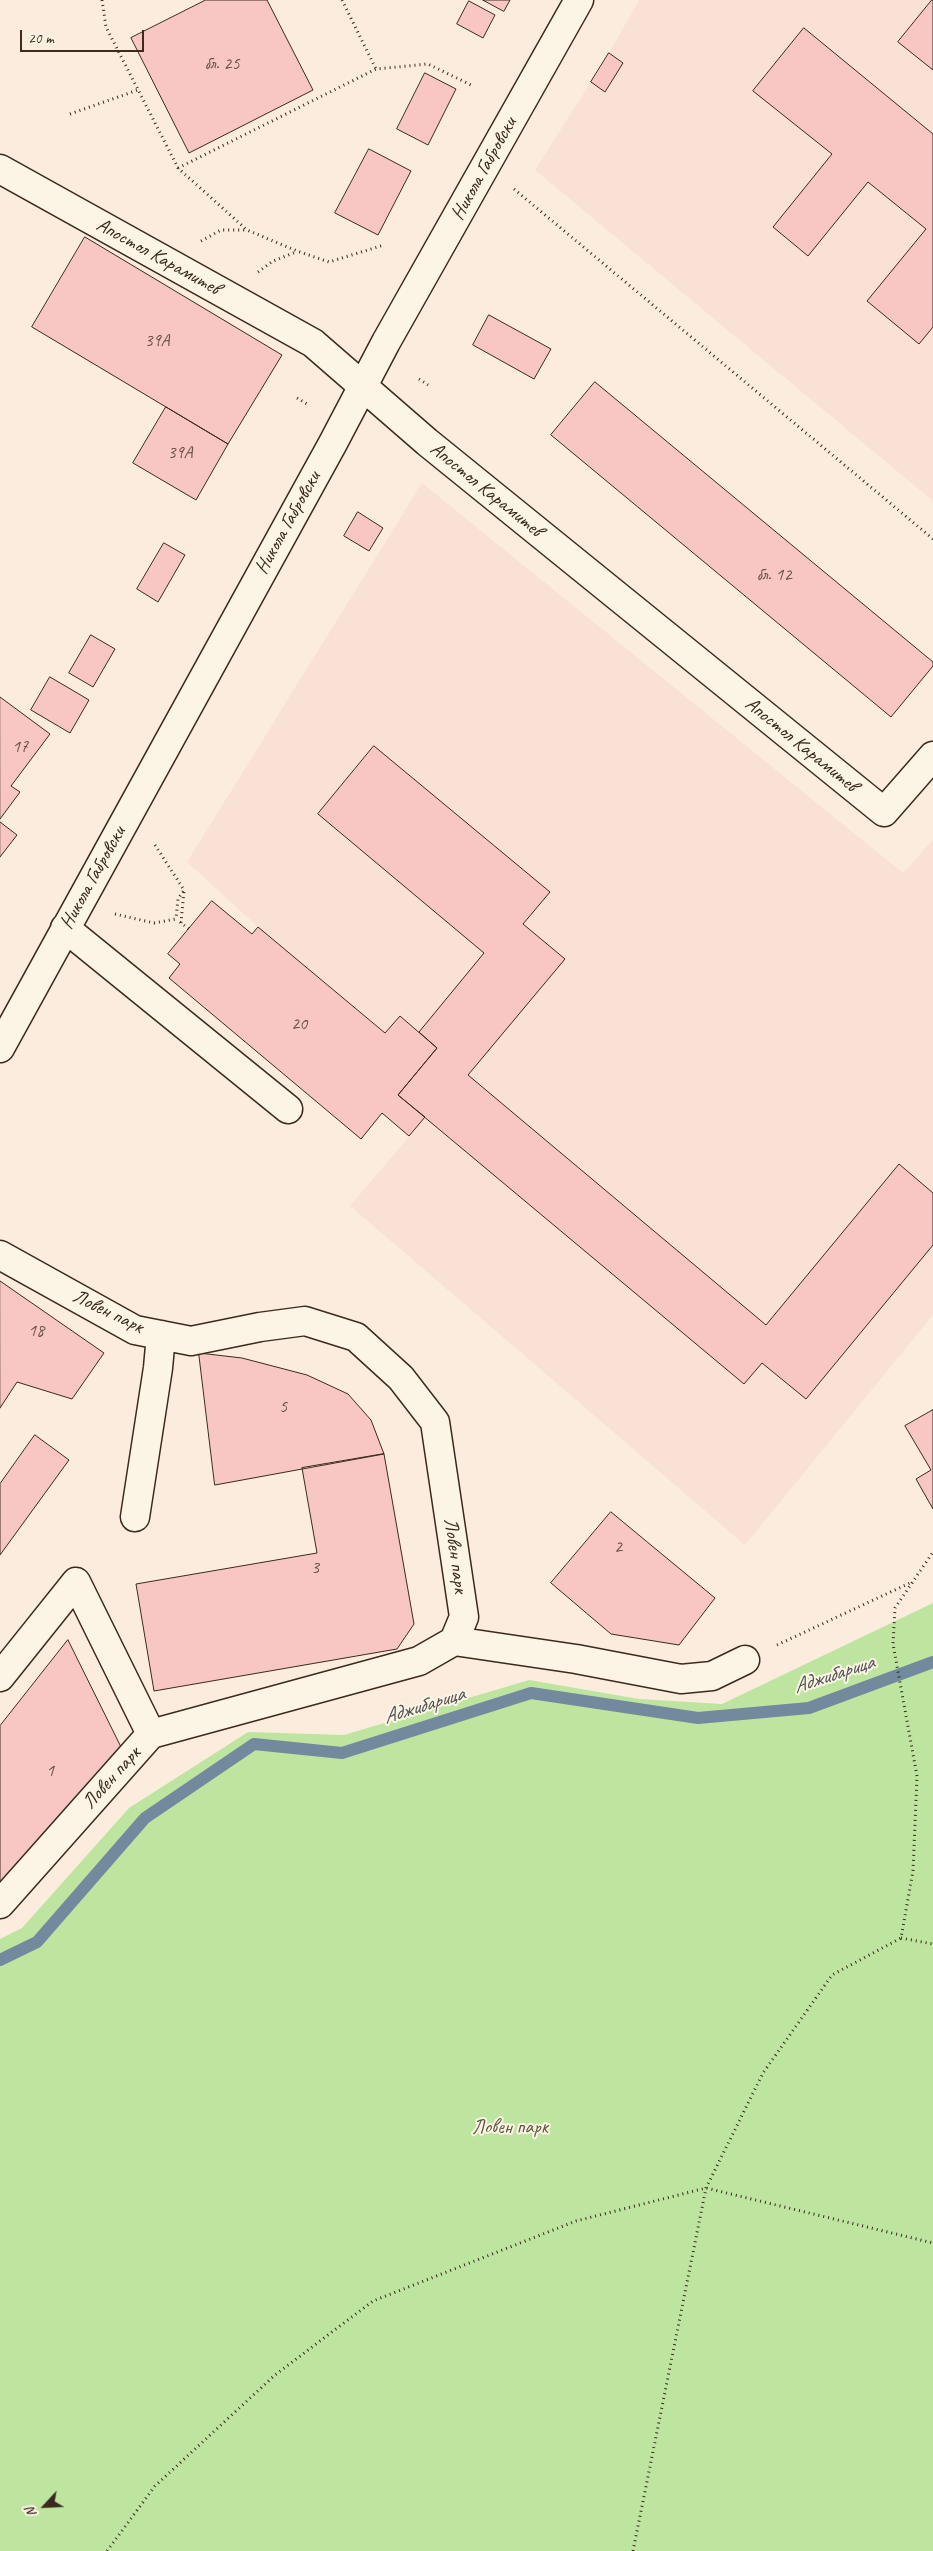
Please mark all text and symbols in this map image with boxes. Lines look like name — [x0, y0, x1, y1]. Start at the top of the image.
scale bar — [22, 20, 146, 52]
text: 20 m — [28, 29, 54, 48]
house number: бл. 25 — [204, 53, 240, 75]
street label: Никола Габровски — [446, 114, 522, 224]
street label: Апостол Карамитев — [92, 213, 224, 301]
house number: 39А — [144, 330, 170, 352]
street label: Апостол Карамитев — [425, 437, 547, 543]
house number: 39А — [167, 442, 193, 464]
street label: Никола Габровски — [250, 468, 326, 578]
house number: бл. 12 — [756, 564, 792, 586]
street label: Апостол Карамитев — [740, 692, 862, 798]
house number: 17 — [12, 736, 28, 758]
street label: Никола Габровски — [55, 823, 131, 933]
house number: 20 — [291, 1013, 307, 1035]
street label: Ловен парк — [69, 1285, 147, 1339]
house number: 18 — [28, 1320, 44, 1342]
house number: 5 — [279, 1396, 287, 1418]
street label: Ловен парк — [438, 1517, 472, 1595]
house number: 2 — [614, 1536, 622, 1558]
house number: 3 — [311, 1557, 319, 1579]
water label: Аджибарица — [790, 1650, 878, 1700]
water label: Аджибарица — [380, 1682, 468, 1730]
street label: Ловен парк — [78, 1742, 146, 1814]
house number: 1 — [46, 1760, 54, 1782]
park label: Ловен парк — [472, 2116, 548, 2140]
north arrow — [20, 2481, 70, 2531]
text: N — [21, 2505, 40, 2520]

